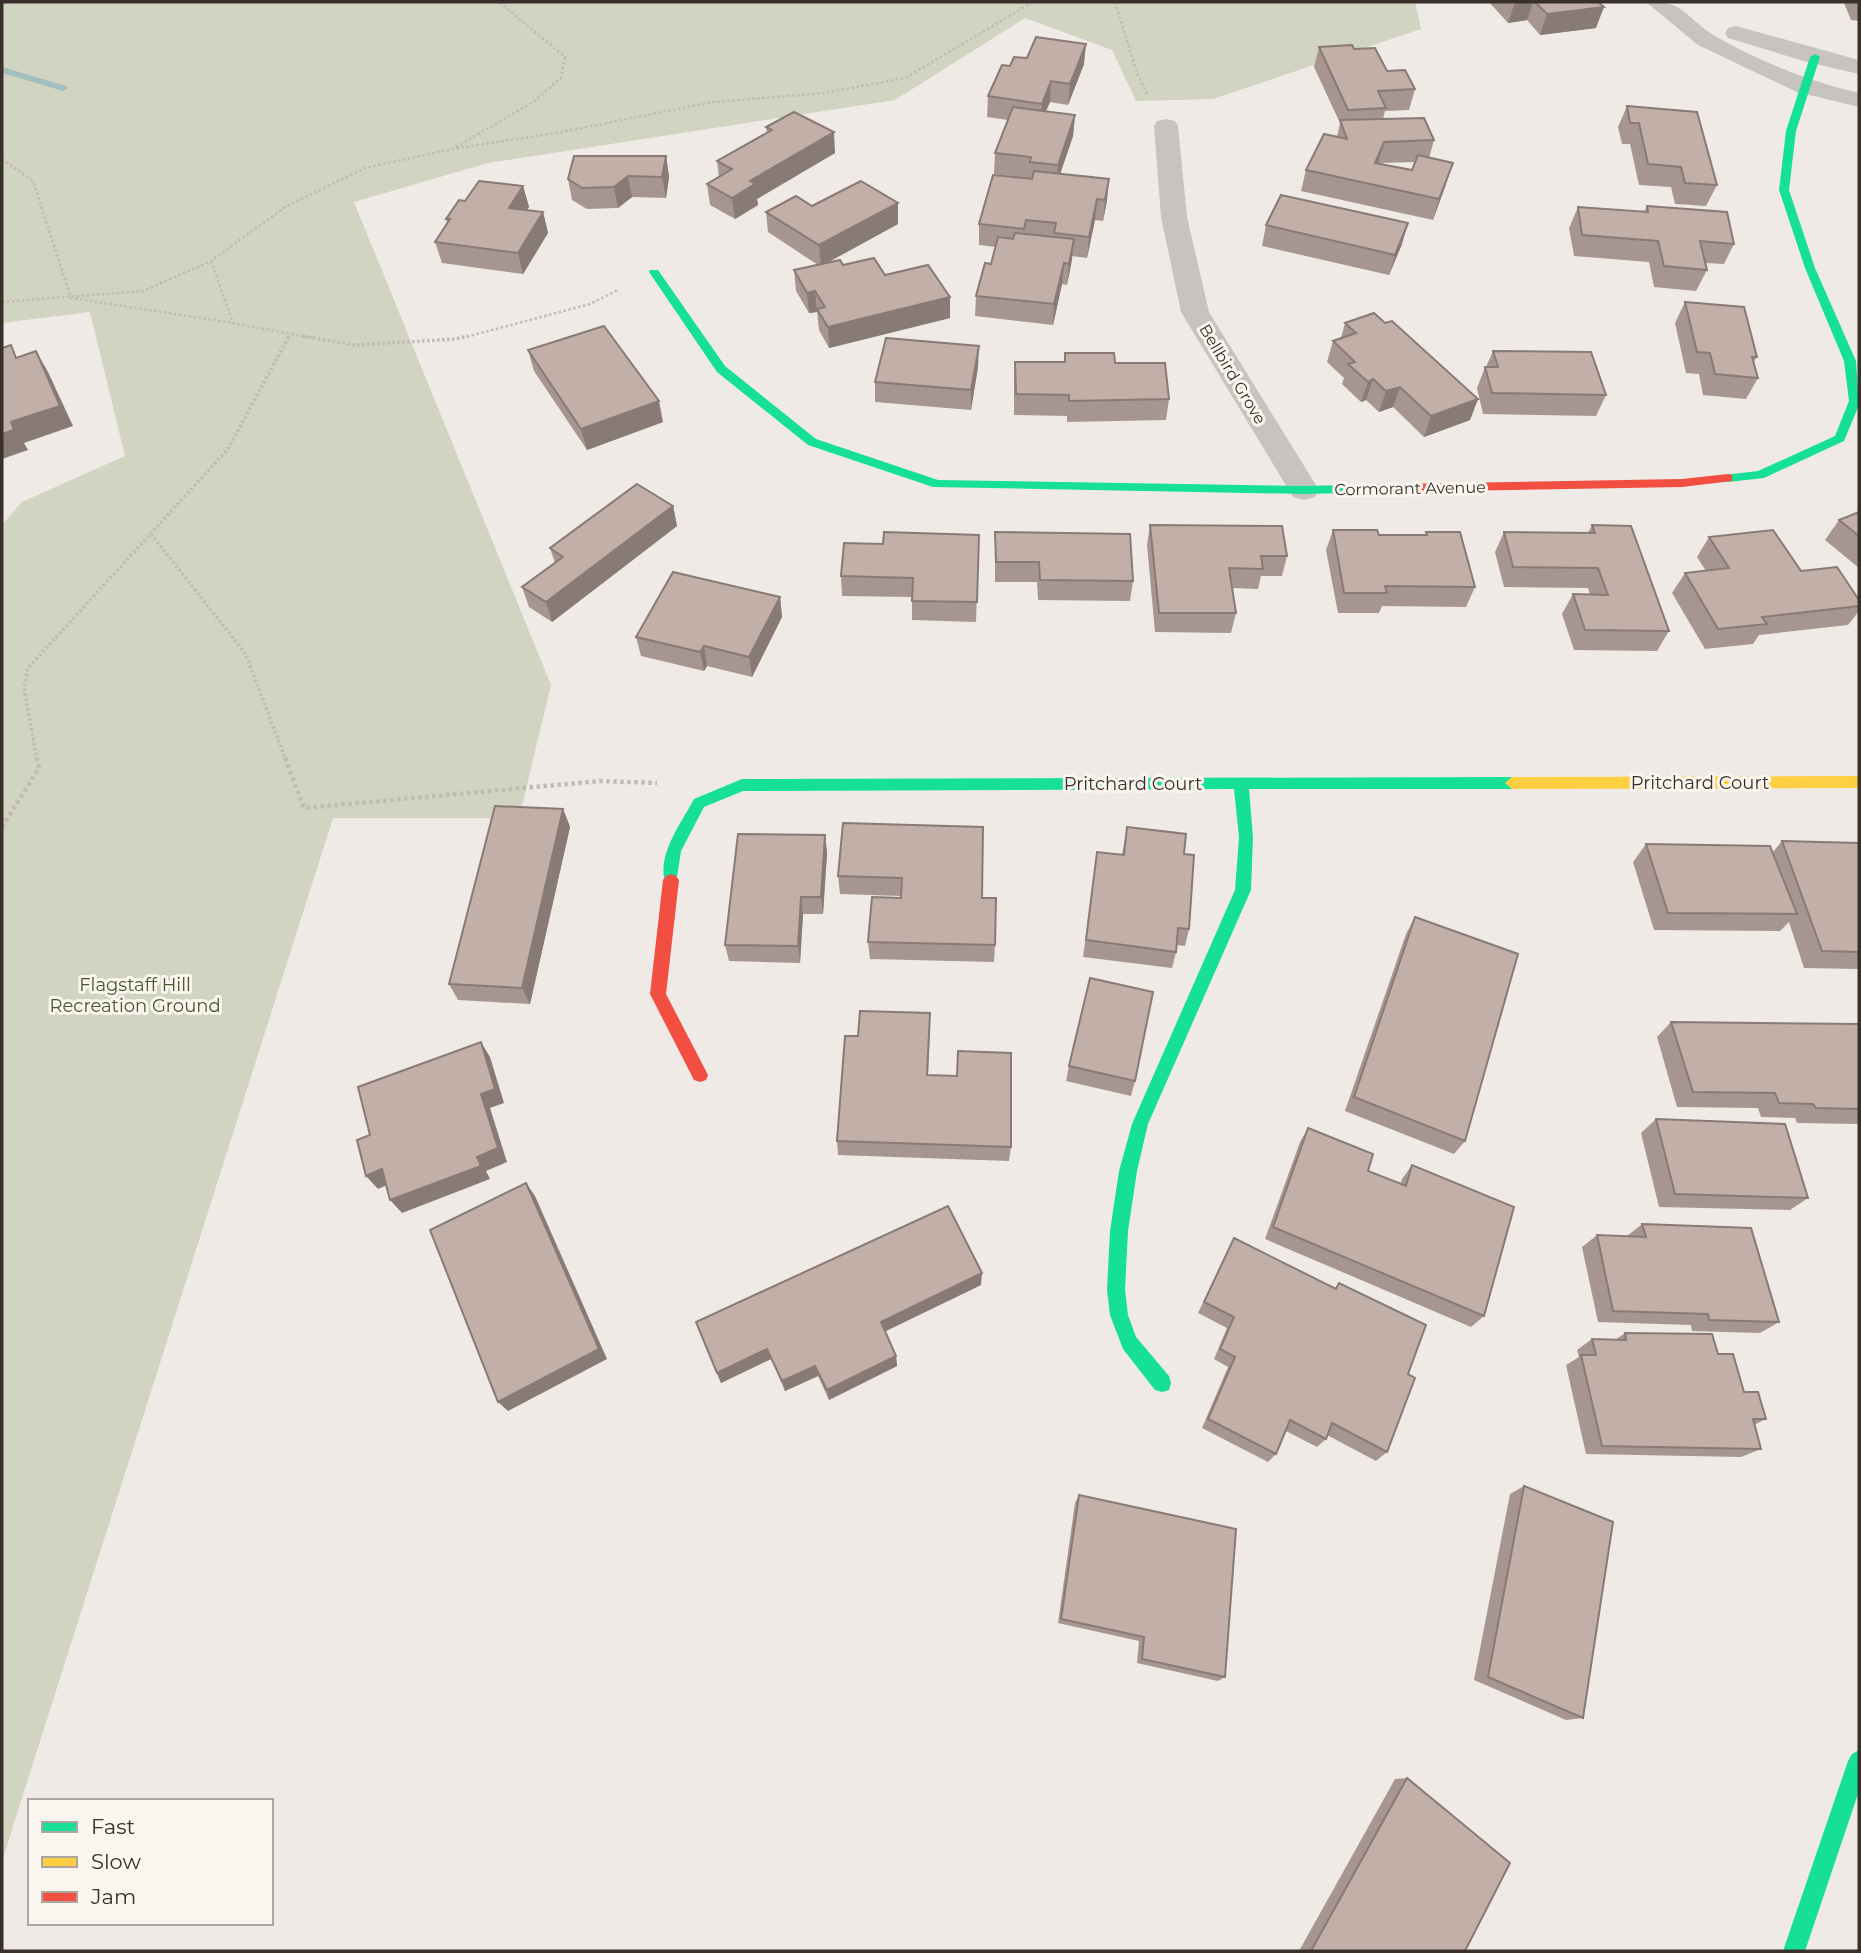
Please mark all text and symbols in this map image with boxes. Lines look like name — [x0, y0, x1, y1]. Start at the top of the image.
street label: Bellbird Grove — [1195, 321, 1270, 428]
street label: Cormorant Avenue — [1334, 478, 1486, 499]
street label: Pritchard Court — [1631, 772, 1769, 794]
street label: Pritchard Court — [1064, 773, 1202, 795]
park label: Flagstaff Hill Recreation Ground — [49, 974, 221, 1017]
legend — [28, 1799, 273, 1925]
text: Fast — [91, 1814, 135, 1839]
text: Slow — [91, 1849, 141, 1874]
text: Jam — [90, 1884, 136, 1909]

